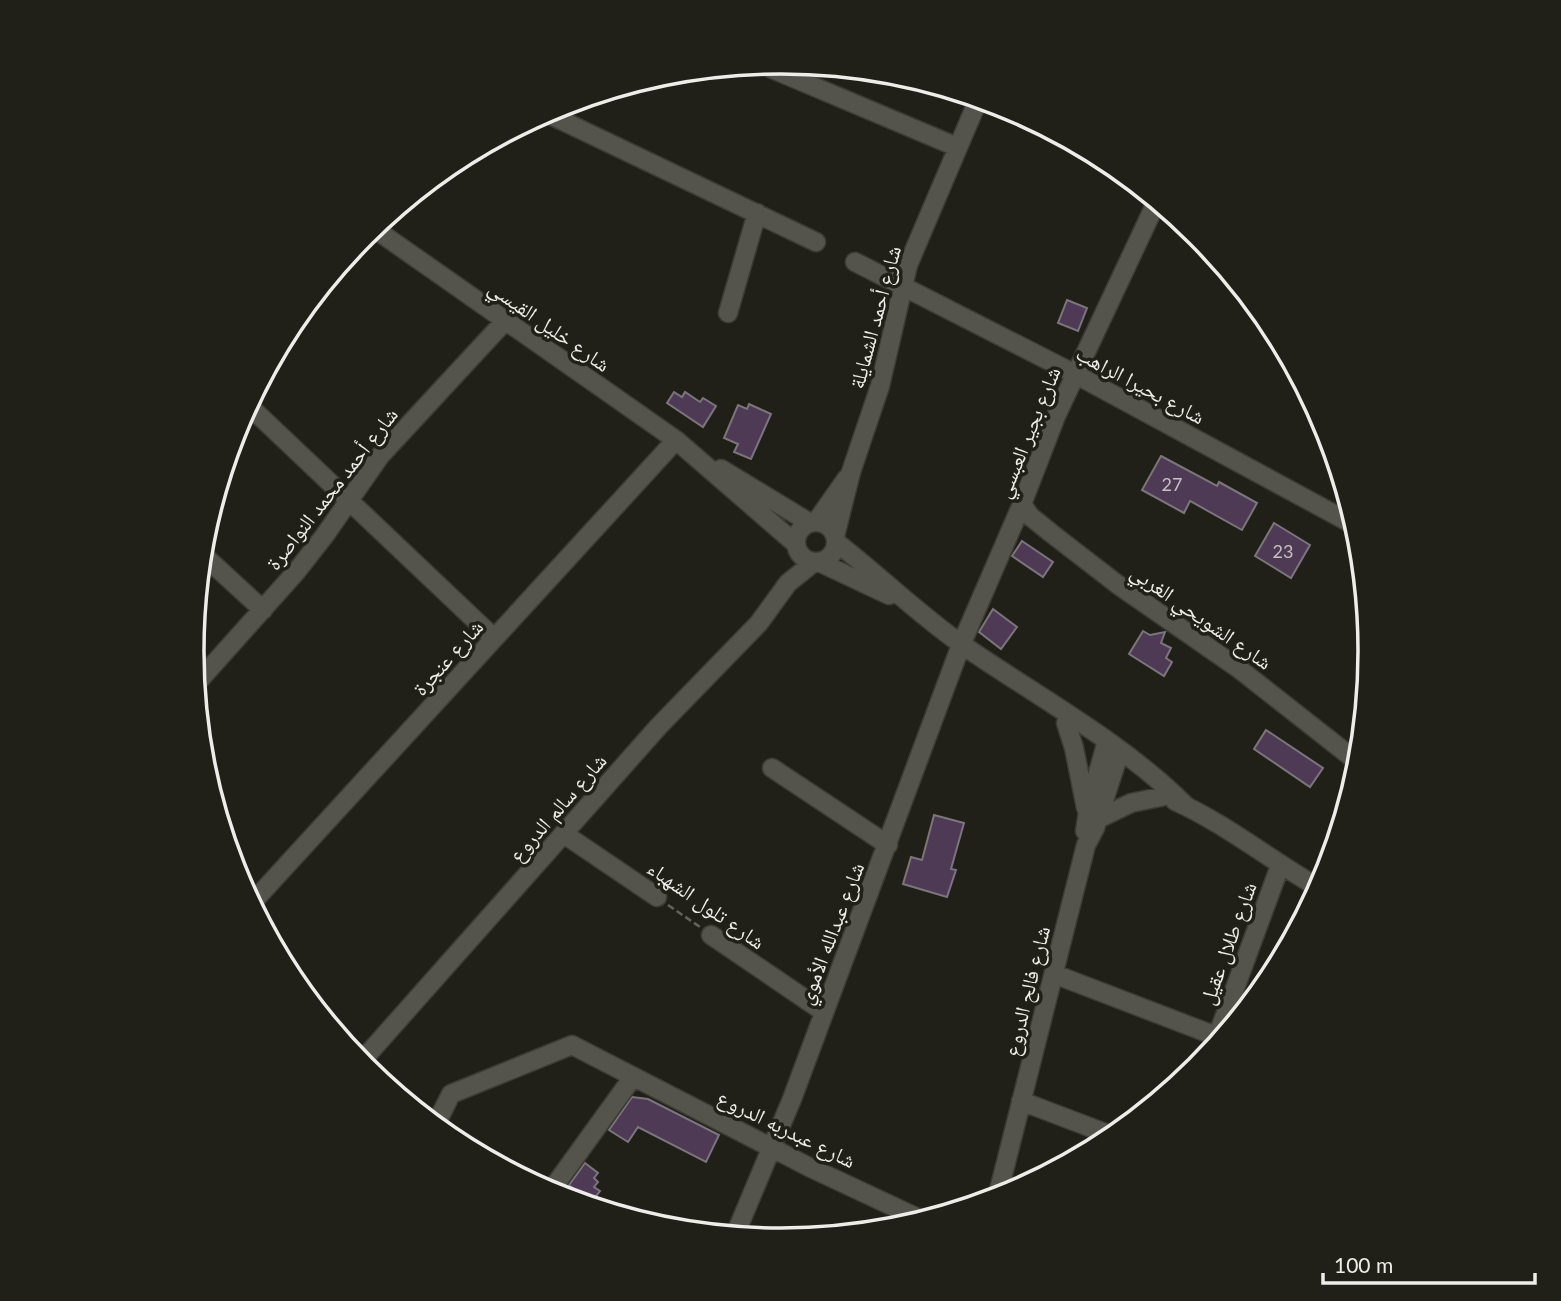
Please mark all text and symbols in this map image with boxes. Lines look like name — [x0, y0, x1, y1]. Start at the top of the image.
street label: شارع أحمد الشمايلة — [843, 243, 907, 392]
street label: شارع خليل القيسي — [481, 274, 616, 381]
street label: شارع بحيرا الراهب — [1071, 340, 1210, 430]
street label: شارع بجير العبسي — [989, 363, 1070, 503]
street label: شارع أحمد محمد النواصرة — [260, 402, 404, 575]
house number: 27 — [1162, 473, 1182, 495]
house number: 23 — [1273, 540, 1293, 562]
street label: شارع الشويحي الغربي — [1124, 558, 1277, 678]
street label: شارع عنجرة — [407, 614, 489, 701]
street label: شارع سالم الدروع — [503, 748, 613, 868]
street label: شارع تلول الشهباء — [642, 854, 770, 955]
street label: شارع عبدالله الأموي — [792, 859, 873, 1009]
street label: شارع طلال عقيل — [1193, 878, 1263, 1008]
street label: شارع فالح الدروع — [998, 923, 1056, 1059]
street label: شارع عبدربه الدروع — [713, 1084, 860, 1174]
scale bar — [1323, 1242, 1535, 1286]
text: 100 m — [1334, 1252, 1393, 1277]

